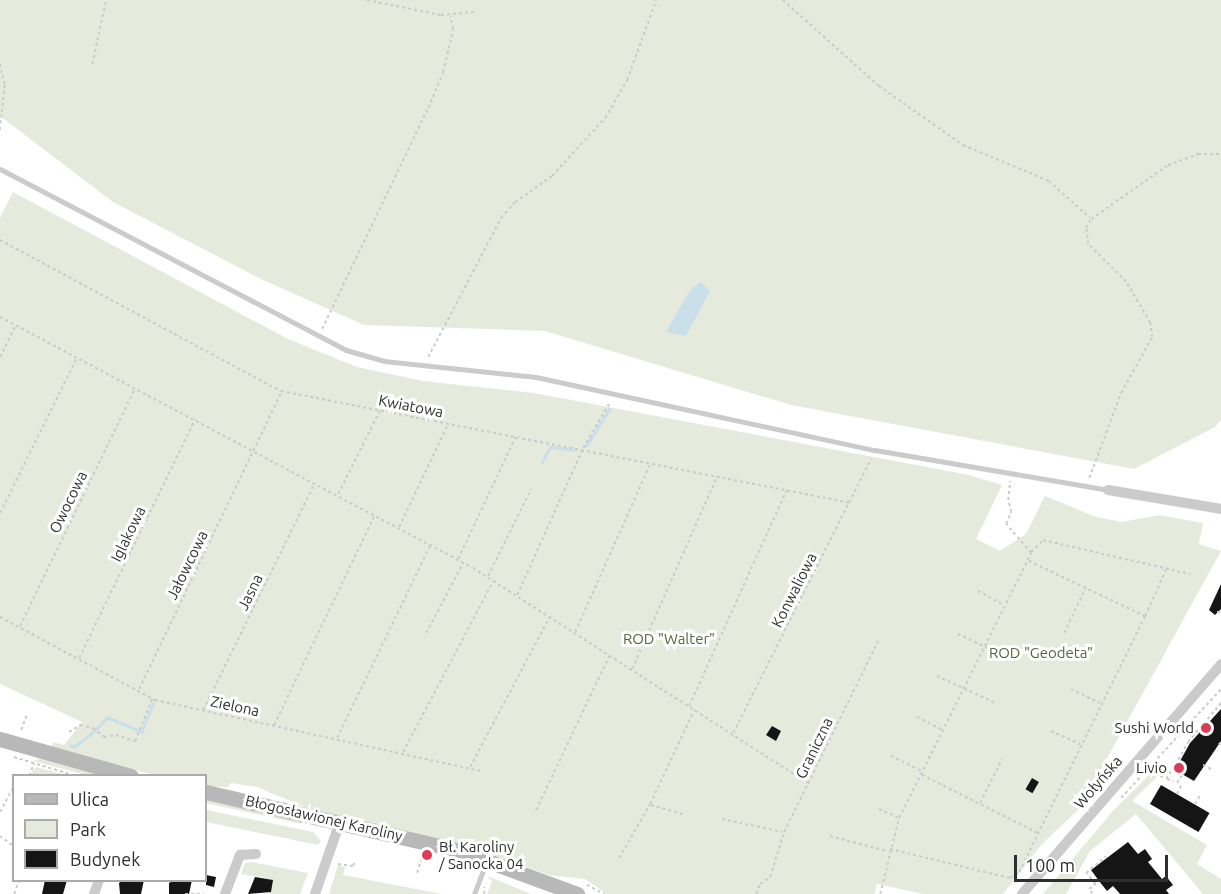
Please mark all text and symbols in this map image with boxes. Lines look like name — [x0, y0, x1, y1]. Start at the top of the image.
street label: Kwiatowa — [377, 391, 445, 421]
street label: Owocowa — [45, 468, 91, 536]
street label: Iglakowa — [107, 503, 149, 565]
street label: Jałowcowa — [163, 528, 211, 602]
street label: Konwaliowa — [768, 550, 820, 630]
street label: Jasna — [234, 571, 266, 613]
park label: ROD "Walter" — [623, 630, 715, 648]
park label: ROD "Geodeta" — [989, 644, 1093, 662]
street label: Zielona — [209, 692, 261, 720]
street label: Graniczna — [792, 715, 836, 781]
place label: Sushi World — [1115, 719, 1194, 737]
marker: Sushi World — [1199, 721, 1213, 735]
street label: Wołyńska — [1070, 752, 1126, 812]
place label: Livio — [1136, 759, 1167, 777]
marker: Livio — [1172, 761, 1186, 775]
legend — [12, 774, 207, 882]
text: Ulica — [70, 789, 109, 809]
street label: Błogosławionej Karoliny — [244, 791, 404, 845]
text: Park — [70, 819, 106, 839]
place label: Bł. Karoliny / Sanocka 04 — [439, 837, 523, 872]
scale bar — [1017, 843, 1172, 881]
marker: Bł. Karoliny / Sanocka 04 — [420, 848, 434, 862]
text: Budynek — [70, 849, 140, 869]
text: 100 m — [1025, 855, 1075, 875]

